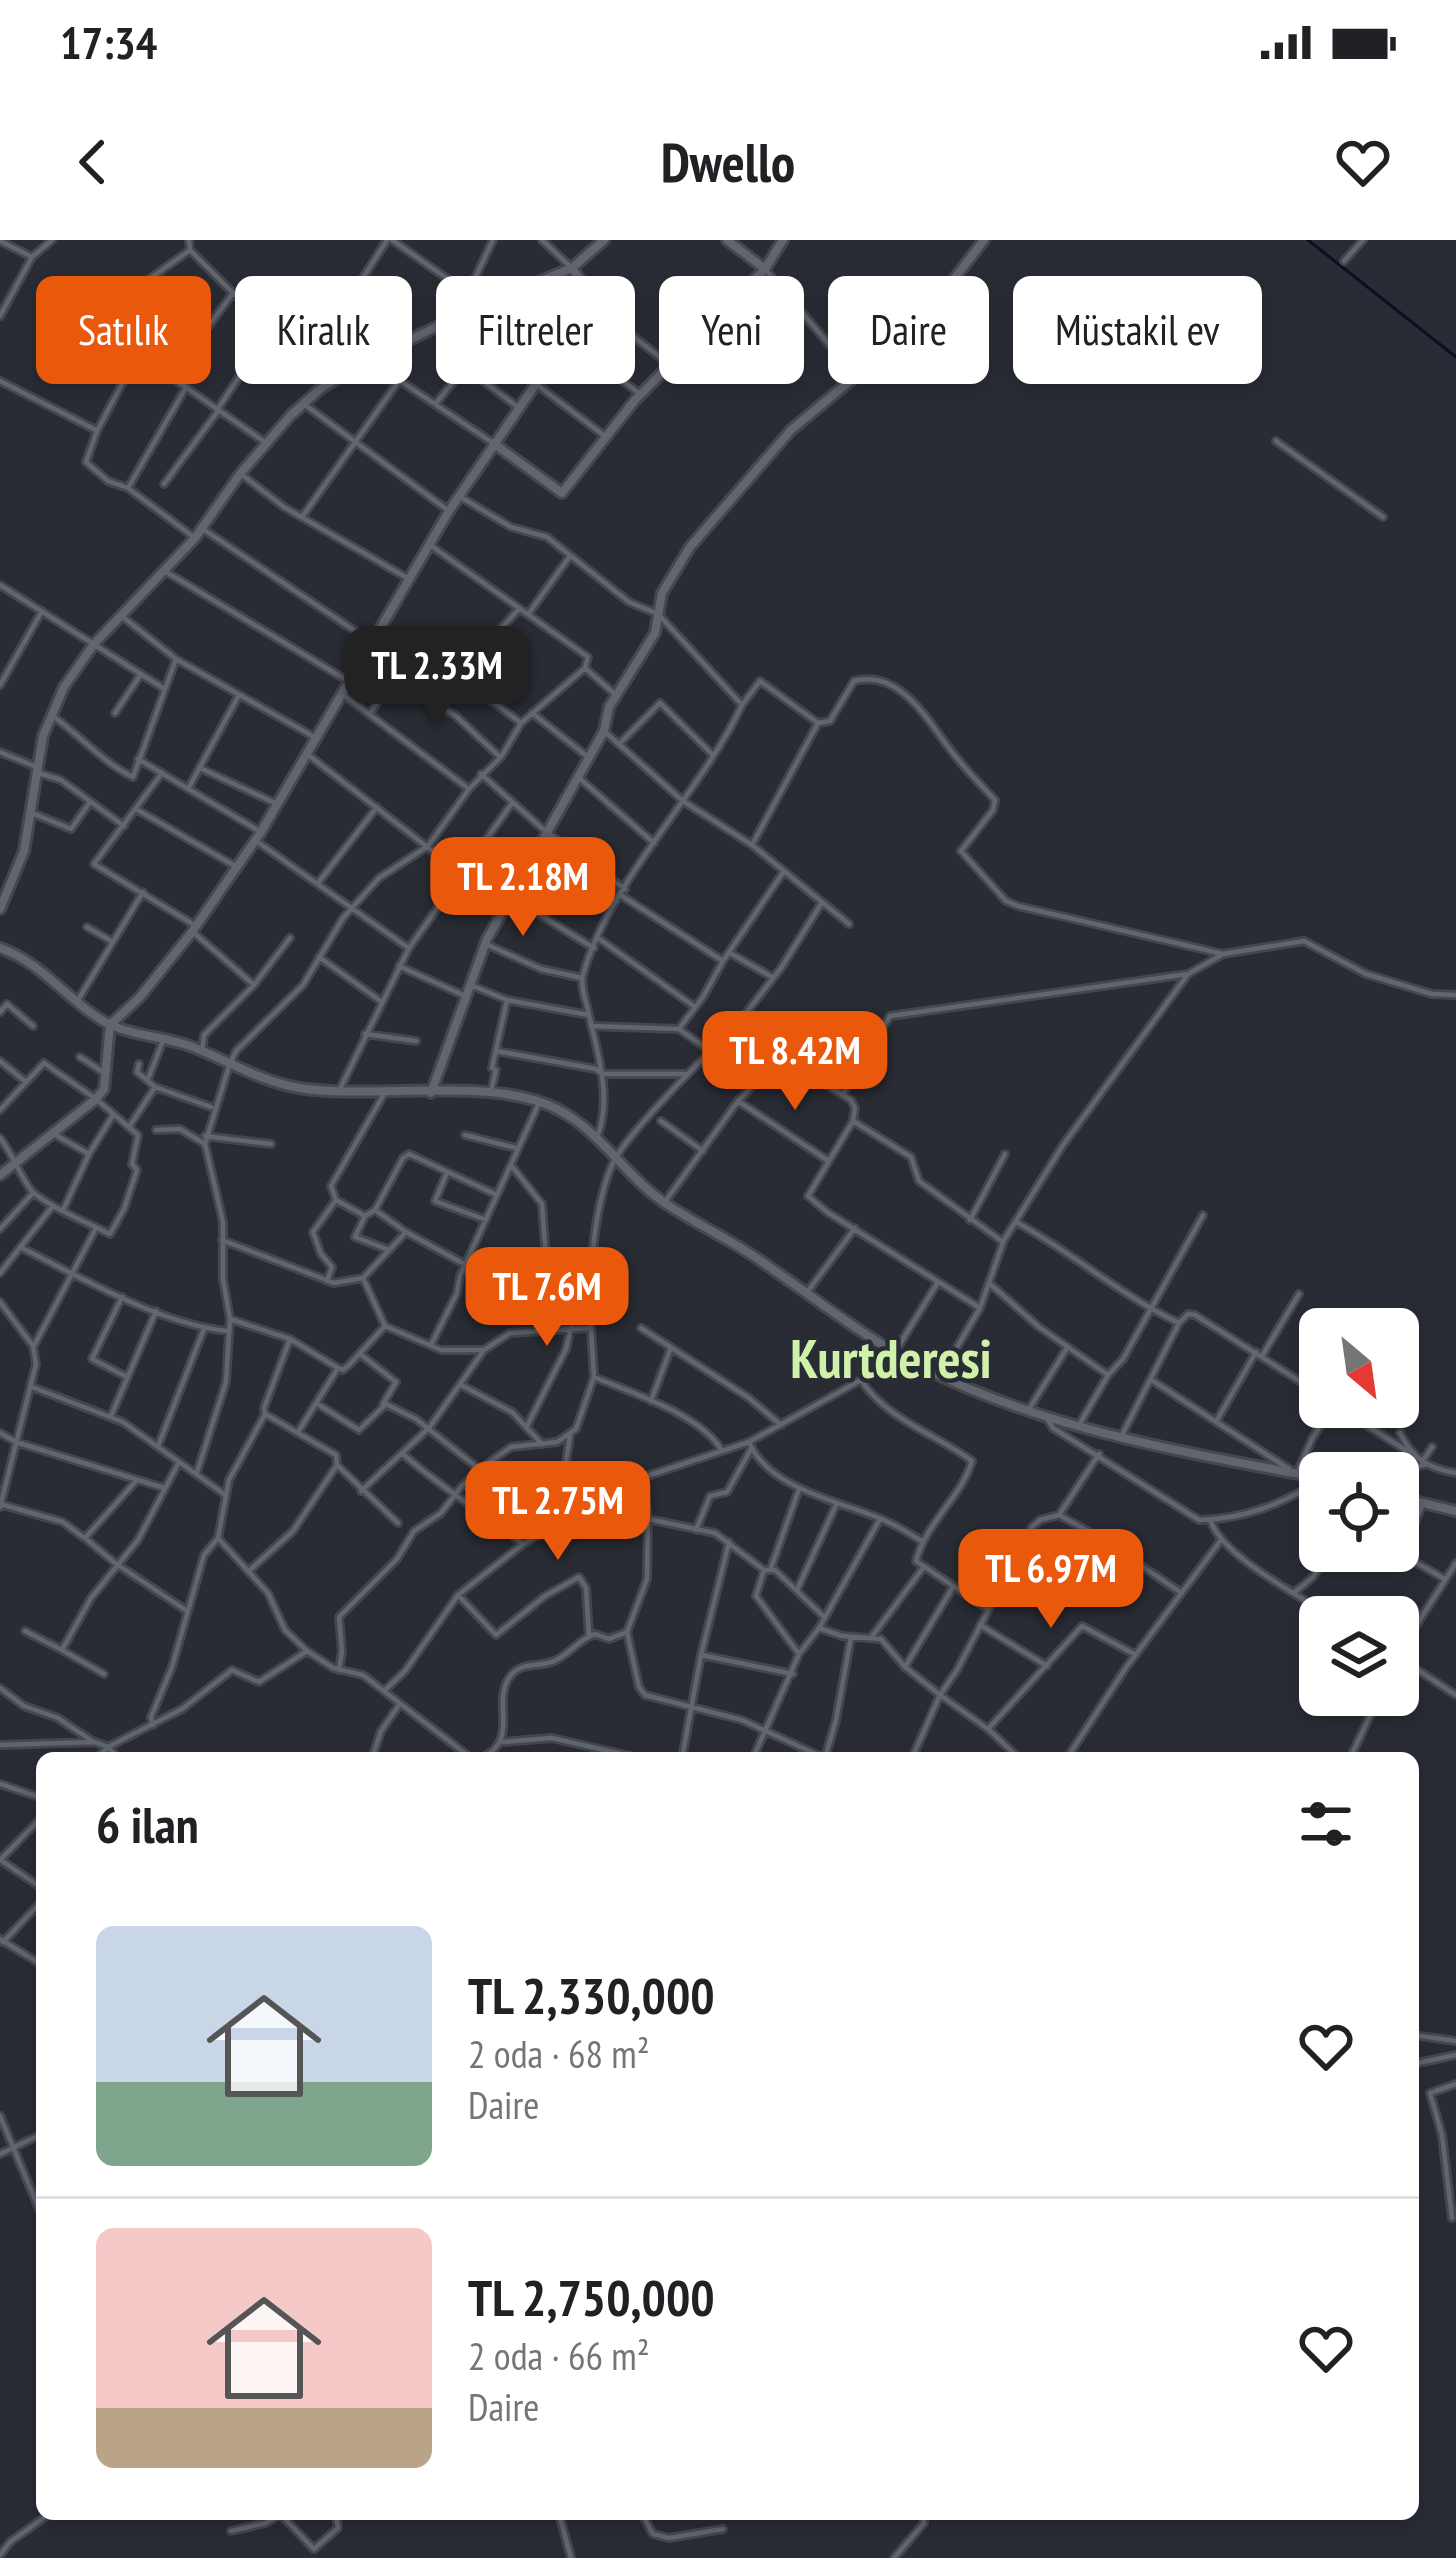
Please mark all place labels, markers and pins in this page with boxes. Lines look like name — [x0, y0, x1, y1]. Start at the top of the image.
pin: TL 2.33M — [313, 626, 561, 728]
pin: TL 2.18M — [399, 837, 647, 939]
pin: TL 8.42M — [671, 1011, 919, 1113]
pin: TL 7.6M — [436, 1247, 658, 1349]
pin: TL 2.75M — [434, 1461, 682, 1563]
pin: TL 6.97M — [927, 1529, 1175, 1631]

